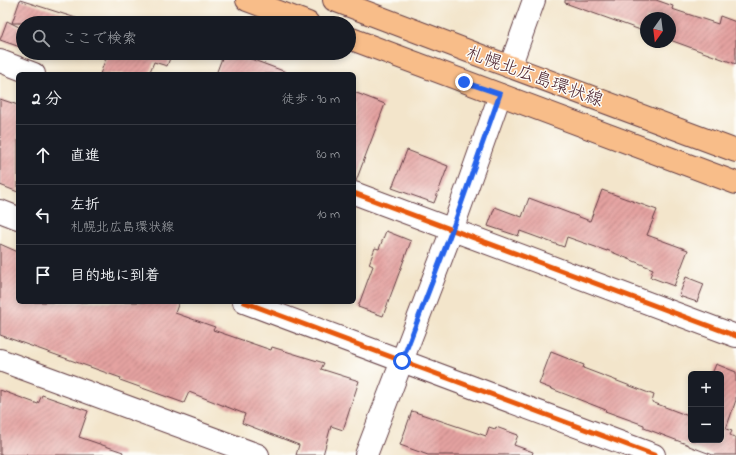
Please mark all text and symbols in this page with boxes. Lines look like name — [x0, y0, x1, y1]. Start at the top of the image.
north arrow — [640, 12, 676, 48]
search box — [16, 16, 356, 60]
icon: search — [30, 27, 52, 49]
text: ここで検索 — [62, 28, 137, 50]
street label: 札幌北広島環状線 — [462, 41, 606, 115]
route end — [455, 73, 473, 91]
text: 2 分 — [32, 87, 62, 112]
text: 徒歩 · 90 m — [282, 90, 340, 109]
icon: ahead — [32, 144, 54, 166]
text: 直進 — [70, 145, 100, 167]
text: 80 m — [316, 145, 340, 164]
text: 左折 — [70, 194, 100, 216]
icon: left — [32, 204, 54, 226]
text: 10 m — [317, 205, 340, 224]
text: 札幌北広島環状線 — [70, 218, 174, 237]
icon: arrive — [32, 264, 54, 286]
text: 目的地に到着 — [70, 265, 160, 287]
route start — [393, 352, 411, 370]
map controls — [688, 371, 724, 443]
button: + — [688, 371, 724, 407]
button: − — [688, 407, 724, 443]

